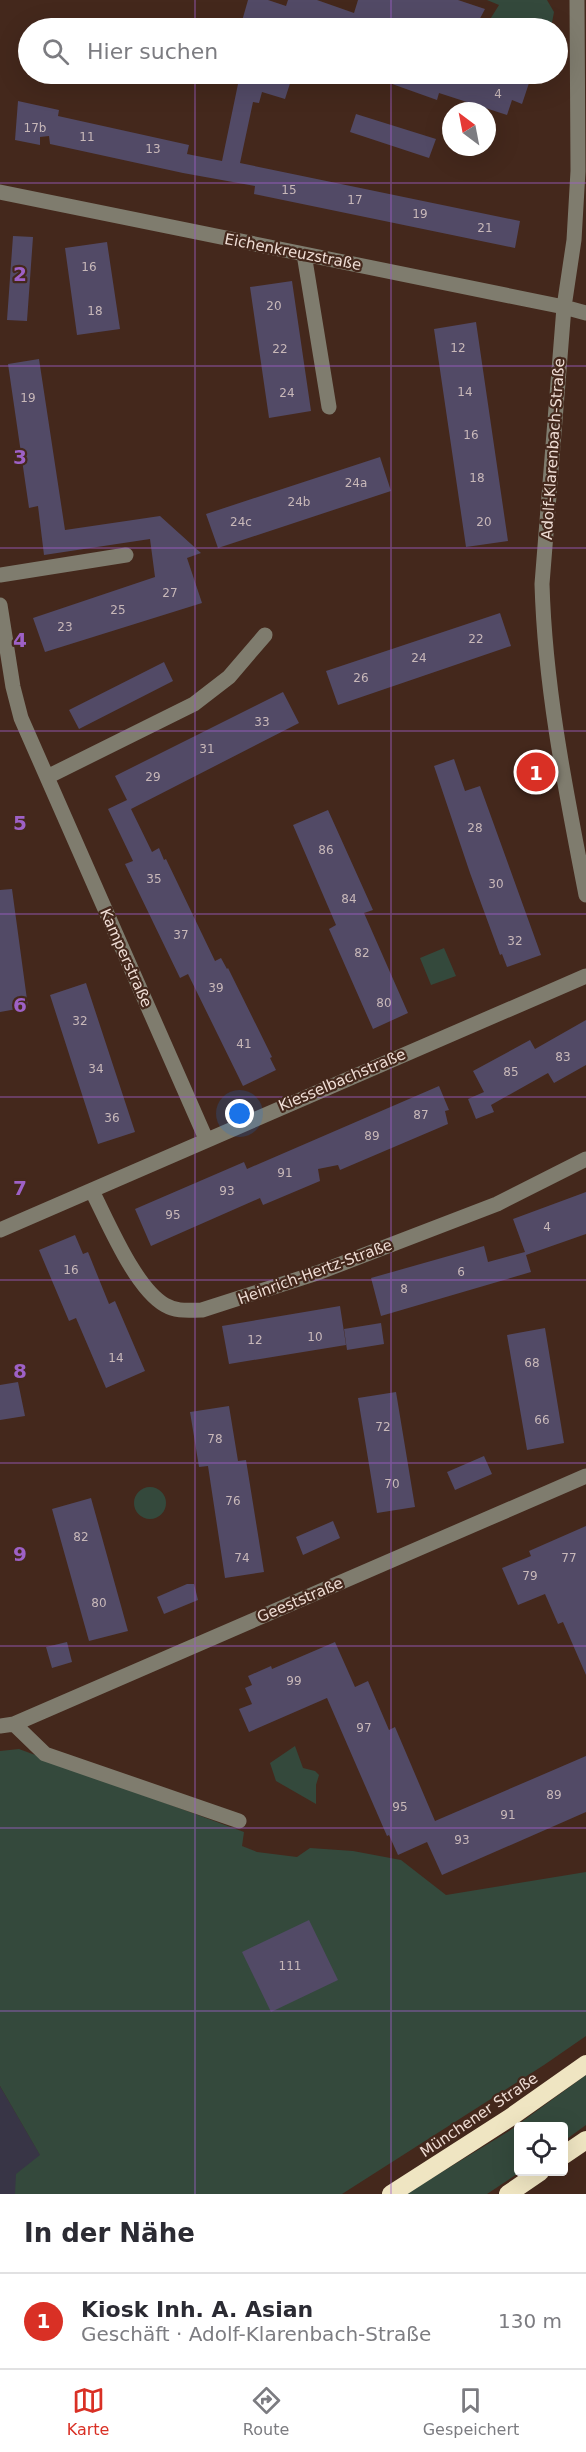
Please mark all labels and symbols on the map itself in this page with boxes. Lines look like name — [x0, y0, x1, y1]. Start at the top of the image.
house number: 4 — [494, 87, 502, 101]
north arrow — [442, 102, 496, 156]
house number: 17b — [24, 121, 46, 135]
house number: 11 — [79, 130, 95, 144]
house number: 13 — [145, 142, 161, 156]
house number: 15 — [281, 183, 297, 197]
house number: 17 — [347, 193, 363, 207]
house number: 19 — [412, 207, 428, 221]
house number: 21 — [477, 221, 493, 235]
street label: Eichenkreuzstraße — [223, 230, 363, 274]
house number: 16 — [81, 260, 97, 274]
text: 2 — [13, 262, 27, 286]
house number: 20 — [266, 299, 282, 313]
house number: 18 — [87, 304, 103, 318]
house number: 12 — [450, 341, 466, 355]
house number: 22 — [272, 342, 288, 356]
street label: Adolf-Klarenbach-Straße — [538, 358, 568, 540]
house number: 14 — [457, 385, 473, 399]
house number: 24 — [279, 386, 295, 400]
house number: 19 — [20, 391, 36, 405]
house number: 16 — [463, 428, 479, 442]
text: 3 — [13, 445, 27, 469]
house number: 18 — [469, 471, 485, 485]
house number: 24a — [345, 476, 367, 490]
house number: 24b — [288, 495, 310, 509]
house number: 24c — [230, 515, 252, 529]
house number: 20 — [476, 515, 492, 529]
house number: 27 — [162, 586, 178, 600]
house number: 25 — [110, 603, 126, 617]
house number: 23 — [57, 620, 73, 634]
text: 4 — [13, 628, 27, 652]
house number: 22 — [468, 632, 484, 646]
house number: 24 — [411, 651, 427, 665]
house number: 26 — [353, 671, 369, 685]
house number: 33 — [254, 715, 270, 729]
house number: 31 — [199, 742, 215, 756]
pin: 1 — [516, 750, 556, 794]
house number: 29 — [145, 770, 161, 784]
text: 5 — [13, 811, 27, 835]
house number: 28 — [467, 821, 483, 835]
house number: 86 — [318, 843, 334, 857]
house number: 35 — [146, 872, 162, 886]
house number: 30 — [488, 877, 504, 891]
house number: 84 — [341, 892, 357, 906]
street label: Kamperstraße — [96, 906, 156, 1010]
house number: 37 — [173, 928, 189, 942]
house number: 32 — [507, 934, 523, 948]
house number: 82 — [354, 946, 370, 960]
house number: 39 — [208, 981, 224, 995]
text: 6 — [13, 993, 27, 1017]
house number: 80 — [376, 996, 392, 1010]
house number: 32 — [72, 1014, 88, 1028]
house number: 41 — [236, 1037, 252, 1051]
street label: Kiesselbachstraße — [276, 1045, 408, 1115]
house number: 83 — [555, 1050, 571, 1064]
house number: 34 — [88, 1062, 104, 1076]
house number: 85 — [503, 1065, 519, 1079]
your location — [225, 1099, 254, 1128]
house number: 87 — [413, 1108, 429, 1122]
house number: 36 — [104, 1111, 120, 1125]
house number: 89 — [364, 1129, 380, 1143]
house number: 91 — [277, 1166, 293, 1180]
text: 7 — [13, 1176, 27, 1200]
house number: 93 — [219, 1184, 235, 1198]
house number: 95 — [165, 1208, 181, 1222]
house number: 4 — [543, 1220, 551, 1234]
street label: Heinrich-Hertz-Straße — [235, 1236, 395, 1308]
house number: 16 — [63, 1263, 79, 1277]
house number: 6 — [457, 1265, 465, 1279]
house number: 8 — [400, 1282, 408, 1296]
house number: 10 — [307, 1330, 323, 1344]
house number: 12 — [247, 1333, 263, 1347]
house number: 14 — [108, 1351, 124, 1365]
house number: 68 — [524, 1356, 540, 1370]
text: 8 — [13, 1359, 27, 1383]
house number: 66 — [534, 1413, 550, 1427]
house number: 72 — [375, 1420, 391, 1434]
house number: 78 — [207, 1432, 223, 1446]
house number: 70 — [384, 1477, 400, 1491]
house number: 76 — [225, 1494, 241, 1508]
house number: 82 — [73, 1530, 89, 1544]
text: 9 — [13, 1542, 27, 1566]
house number: 74 — [234, 1551, 250, 1565]
house number: 77 — [561, 1551, 577, 1565]
house number: 79 — [522, 1569, 538, 1583]
street label: Geeststraße — [254, 1574, 346, 1626]
house number: 80 — [91, 1596, 107, 1610]
house number: 99 — [286, 1674, 302, 1688]
house number: 97 — [356, 1721, 372, 1735]
house number: 89 — [546, 1788, 562, 1802]
house number: 95 — [392, 1800, 408, 1814]
house number: 91 — [500, 1808, 516, 1822]
house number: 93 — [454, 1833, 470, 1847]
house number: 111 — [279, 1959, 301, 1973]
street label: Münchener Straße — [417, 2069, 541, 2161]

